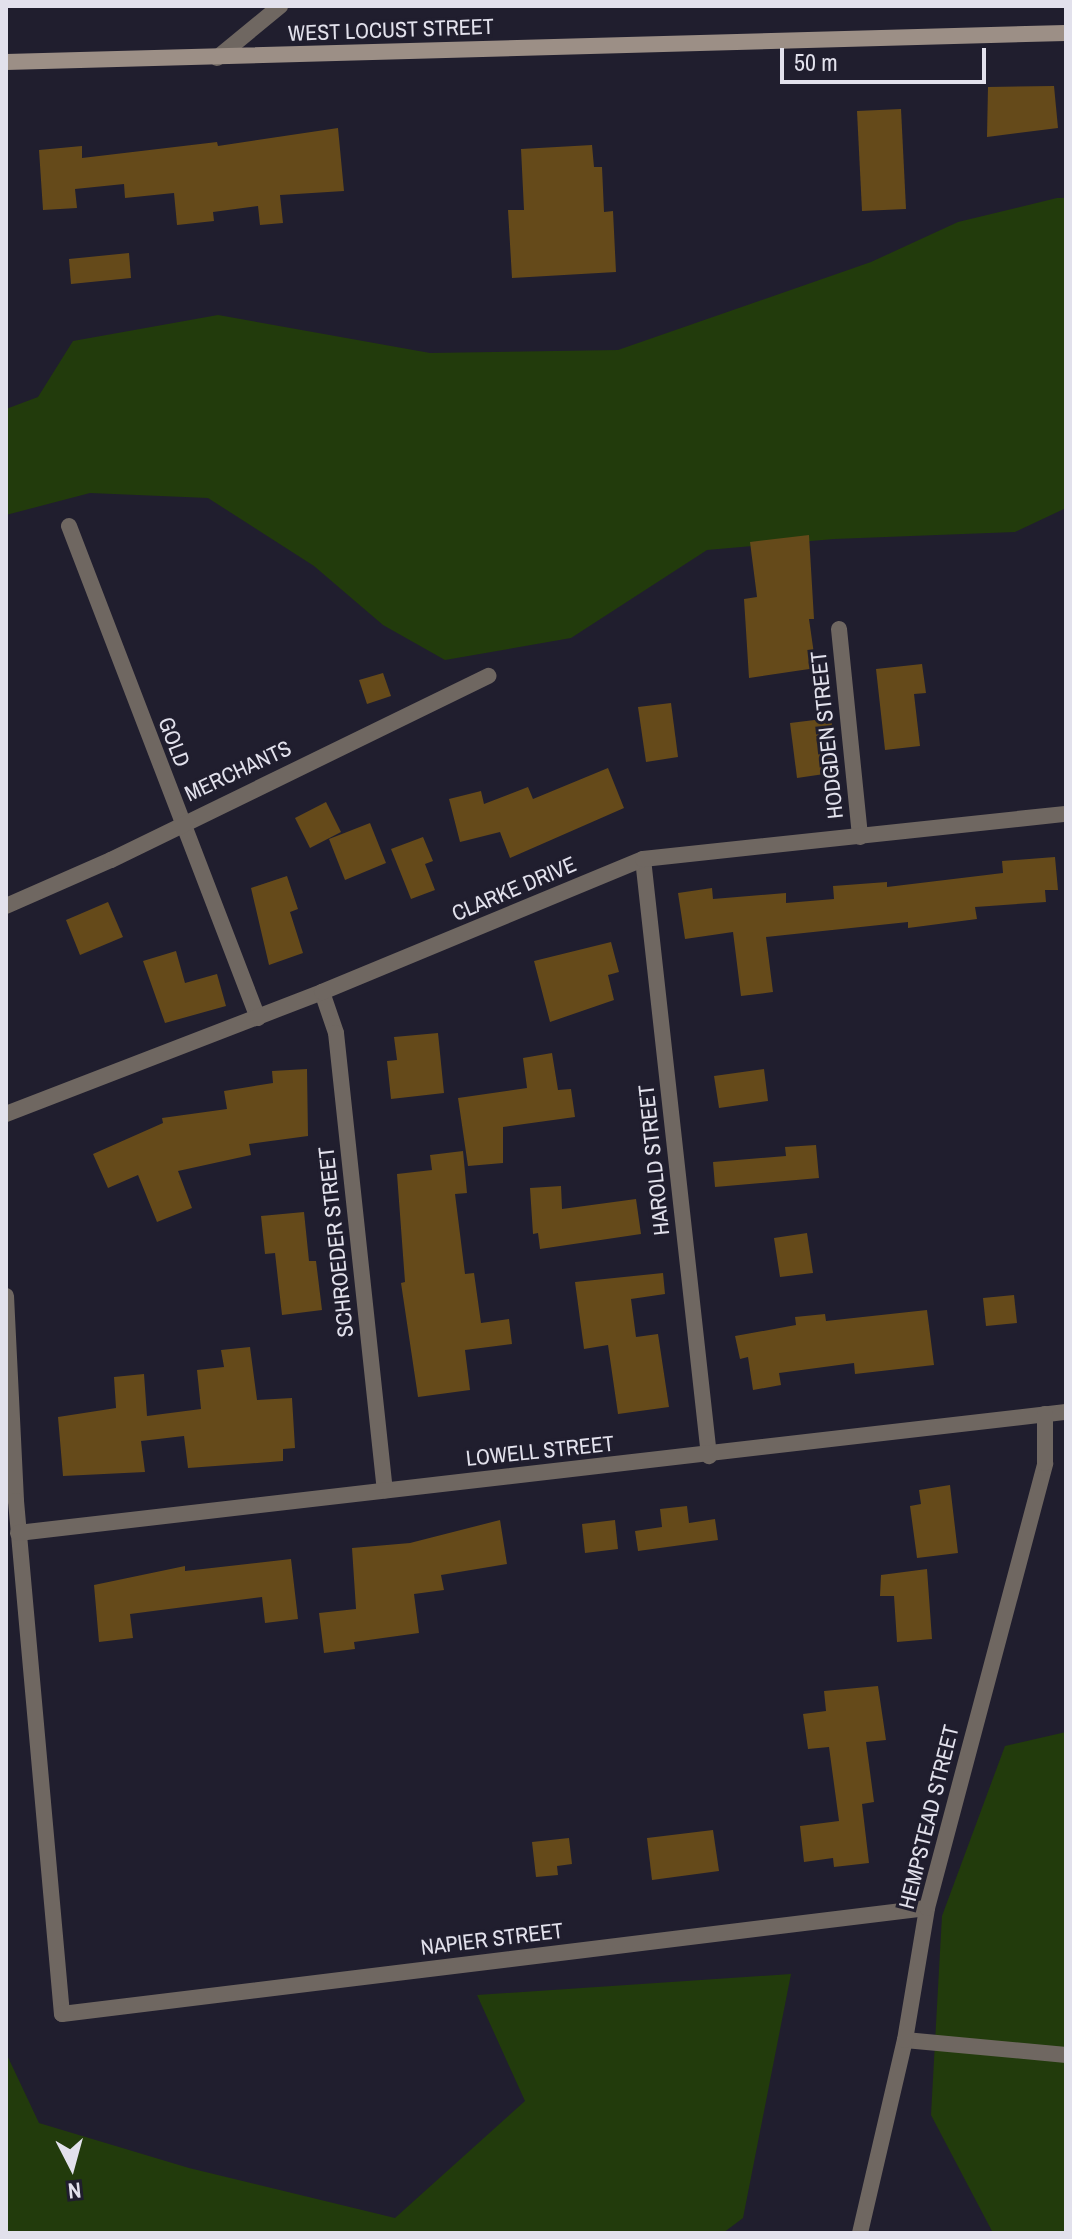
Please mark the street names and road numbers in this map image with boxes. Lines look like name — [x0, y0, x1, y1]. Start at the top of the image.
street label: WEST LOCUST STREET — [287, 13, 495, 47]
street label: HODGDEN STREET — [805, 650, 849, 820]
street label: GOLD — [153, 713, 195, 771]
street label: MERCHANTS — [181, 735, 295, 807]
street label: CLARKE DRIVE — [448, 851, 580, 927]
street label: HAROLD STREET — [633, 1083, 675, 1237]
street label: SCHROEDER STREET — [313, 1145, 359, 1339]
street label: LOWELL STREET — [464, 1430, 616, 1472]
street label: HEMPSTEAD STREET — [893, 1722, 965, 1912]
street label: NAPIER STREET — [419, 1917, 565, 1961]

